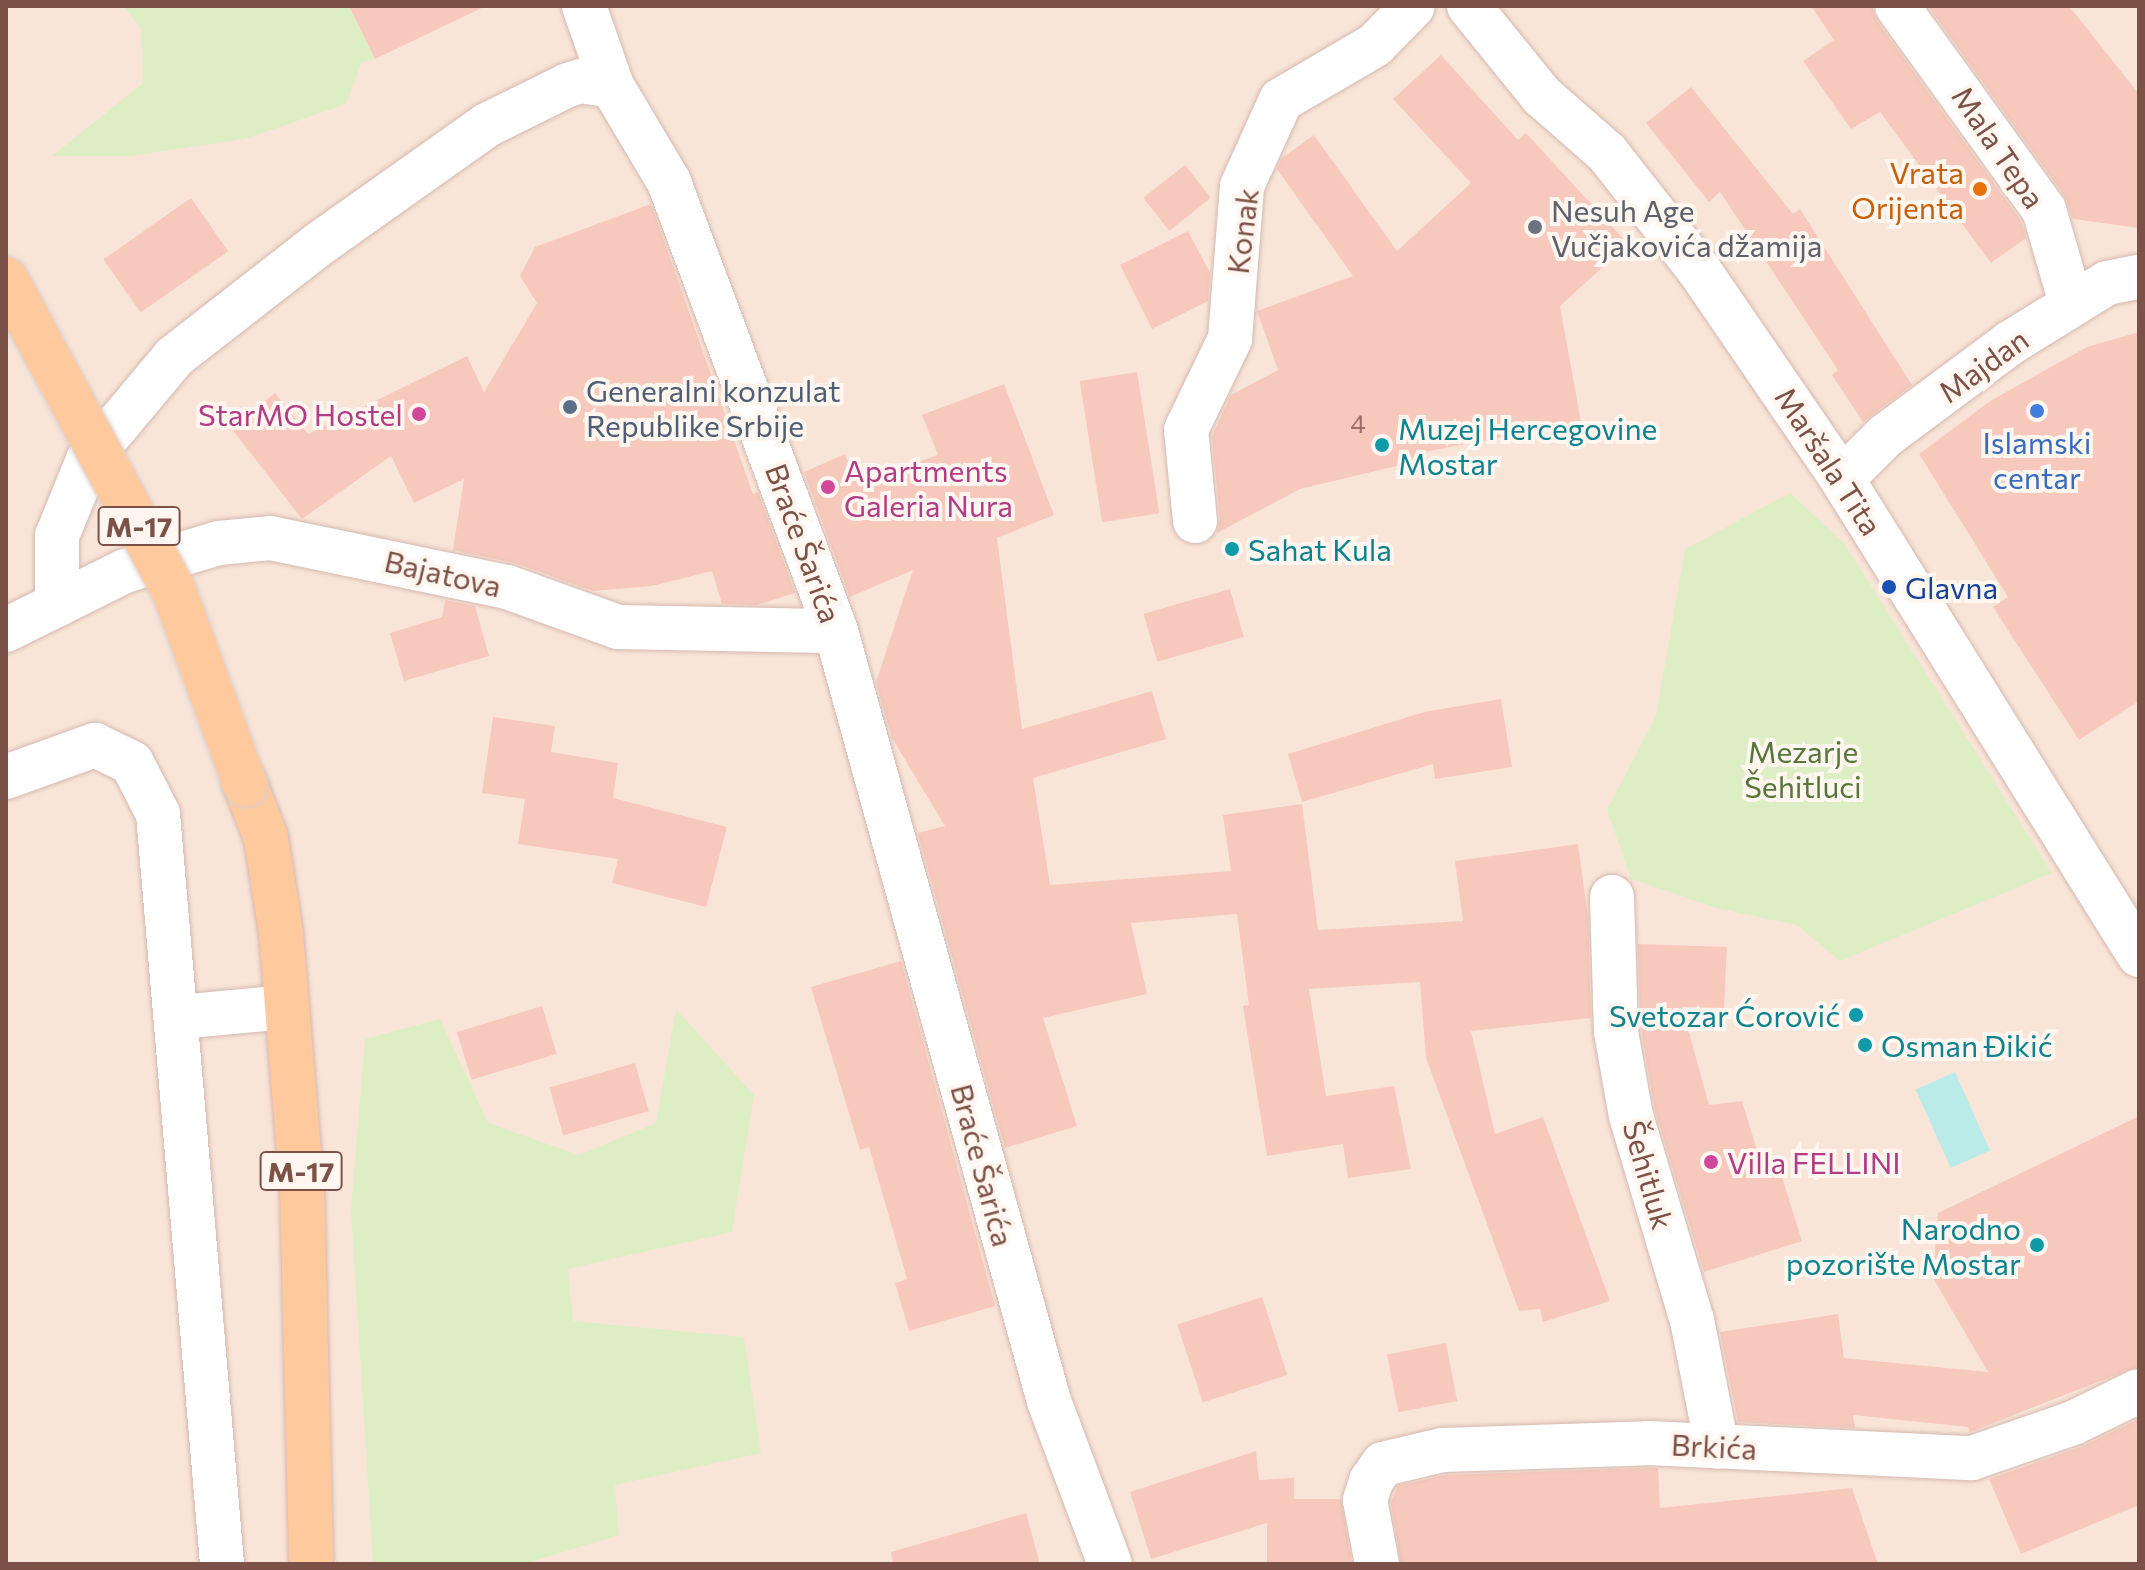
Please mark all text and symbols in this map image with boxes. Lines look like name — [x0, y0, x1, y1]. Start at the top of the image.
street label: Mala Tepa — [1945, 79, 2053, 215]
place label: Vrata Orijenta — [1851, 154, 1964, 224]
marker: Vrata Orijenta — [1971, 180, 1989, 198]
street label: Konak — [1219, 186, 1265, 276]
place label: Nesuh Age Vučjakovića džamija — [1551, 192, 1823, 262]
marker: Nesuh Age Vučjakovića džamija — [1526, 218, 1544, 236]
street label: Majdan — [1931, 320, 2035, 410]
place label: Generalni konzulat Republike Srbije — [586, 372, 840, 442]
street label: Maršala Tita — [1768, 380, 1890, 542]
place label: StarMO Hostel — [198, 396, 403, 432]
marker: Generalni konzulat Republike Srbije — [561, 398, 579, 416]
marker: Islamski centar — [2028, 402, 2046, 420]
marker: StarMO Hostel — [410, 405, 428, 423]
house number: 4 — [1350, 407, 1366, 439]
place label: Muzej Hercegovine Mostar — [1398, 410, 1657, 480]
place label: Islamski centar — [1982, 424, 2092, 494]
marker: Muzej Hercegovine Mostar — [1373, 436, 1391, 454]
place label: Apartments Galeria Nura — [844, 452, 1013, 522]
street label: Braće Šarića — [759, 459, 849, 627]
marker: Apartments Galeria Nura — [819, 478, 837, 496]
road number: M-17 — [97, 502, 181, 550]
place label: Sahat Kula — [1248, 531, 1392, 567]
marker: Sahat Kula — [1223, 540, 1241, 558]
street label: Bajatova — [381, 542, 505, 604]
place label: Glavna — [1905, 569, 1998, 605]
marker: Glavna — [1880, 578, 1898, 596]
park label: Mezarje Šehitluci — [1744, 733, 1862, 804]
place label: Svetozar Ćorović — [1609, 997, 1840, 1033]
marker: Svetozar Ćorović — [1847, 1006, 1865, 1024]
place label: Osman Đikić — [1881, 1027, 2053, 1063]
marker: Osman Đikić — [1856, 1036, 1874, 1054]
street label: Braće Šarića — [944, 1080, 1022, 1250]
street label: Šehitluk — [1616, 1117, 1682, 1233]
place label: Villa FELLINI — [1727, 1144, 1901, 1180]
road number: M-17 — [259, 1147, 343, 1195]
marker: Villa FELLINI — [1702, 1153, 1720, 1171]
place label: Narodno pozorište Mostar — [1786, 1210, 2021, 1280]
marker: Narodno pozorište Mostar — [2028, 1236, 2046, 1254]
street label: Brkića — [1670, 1426, 1758, 1466]

